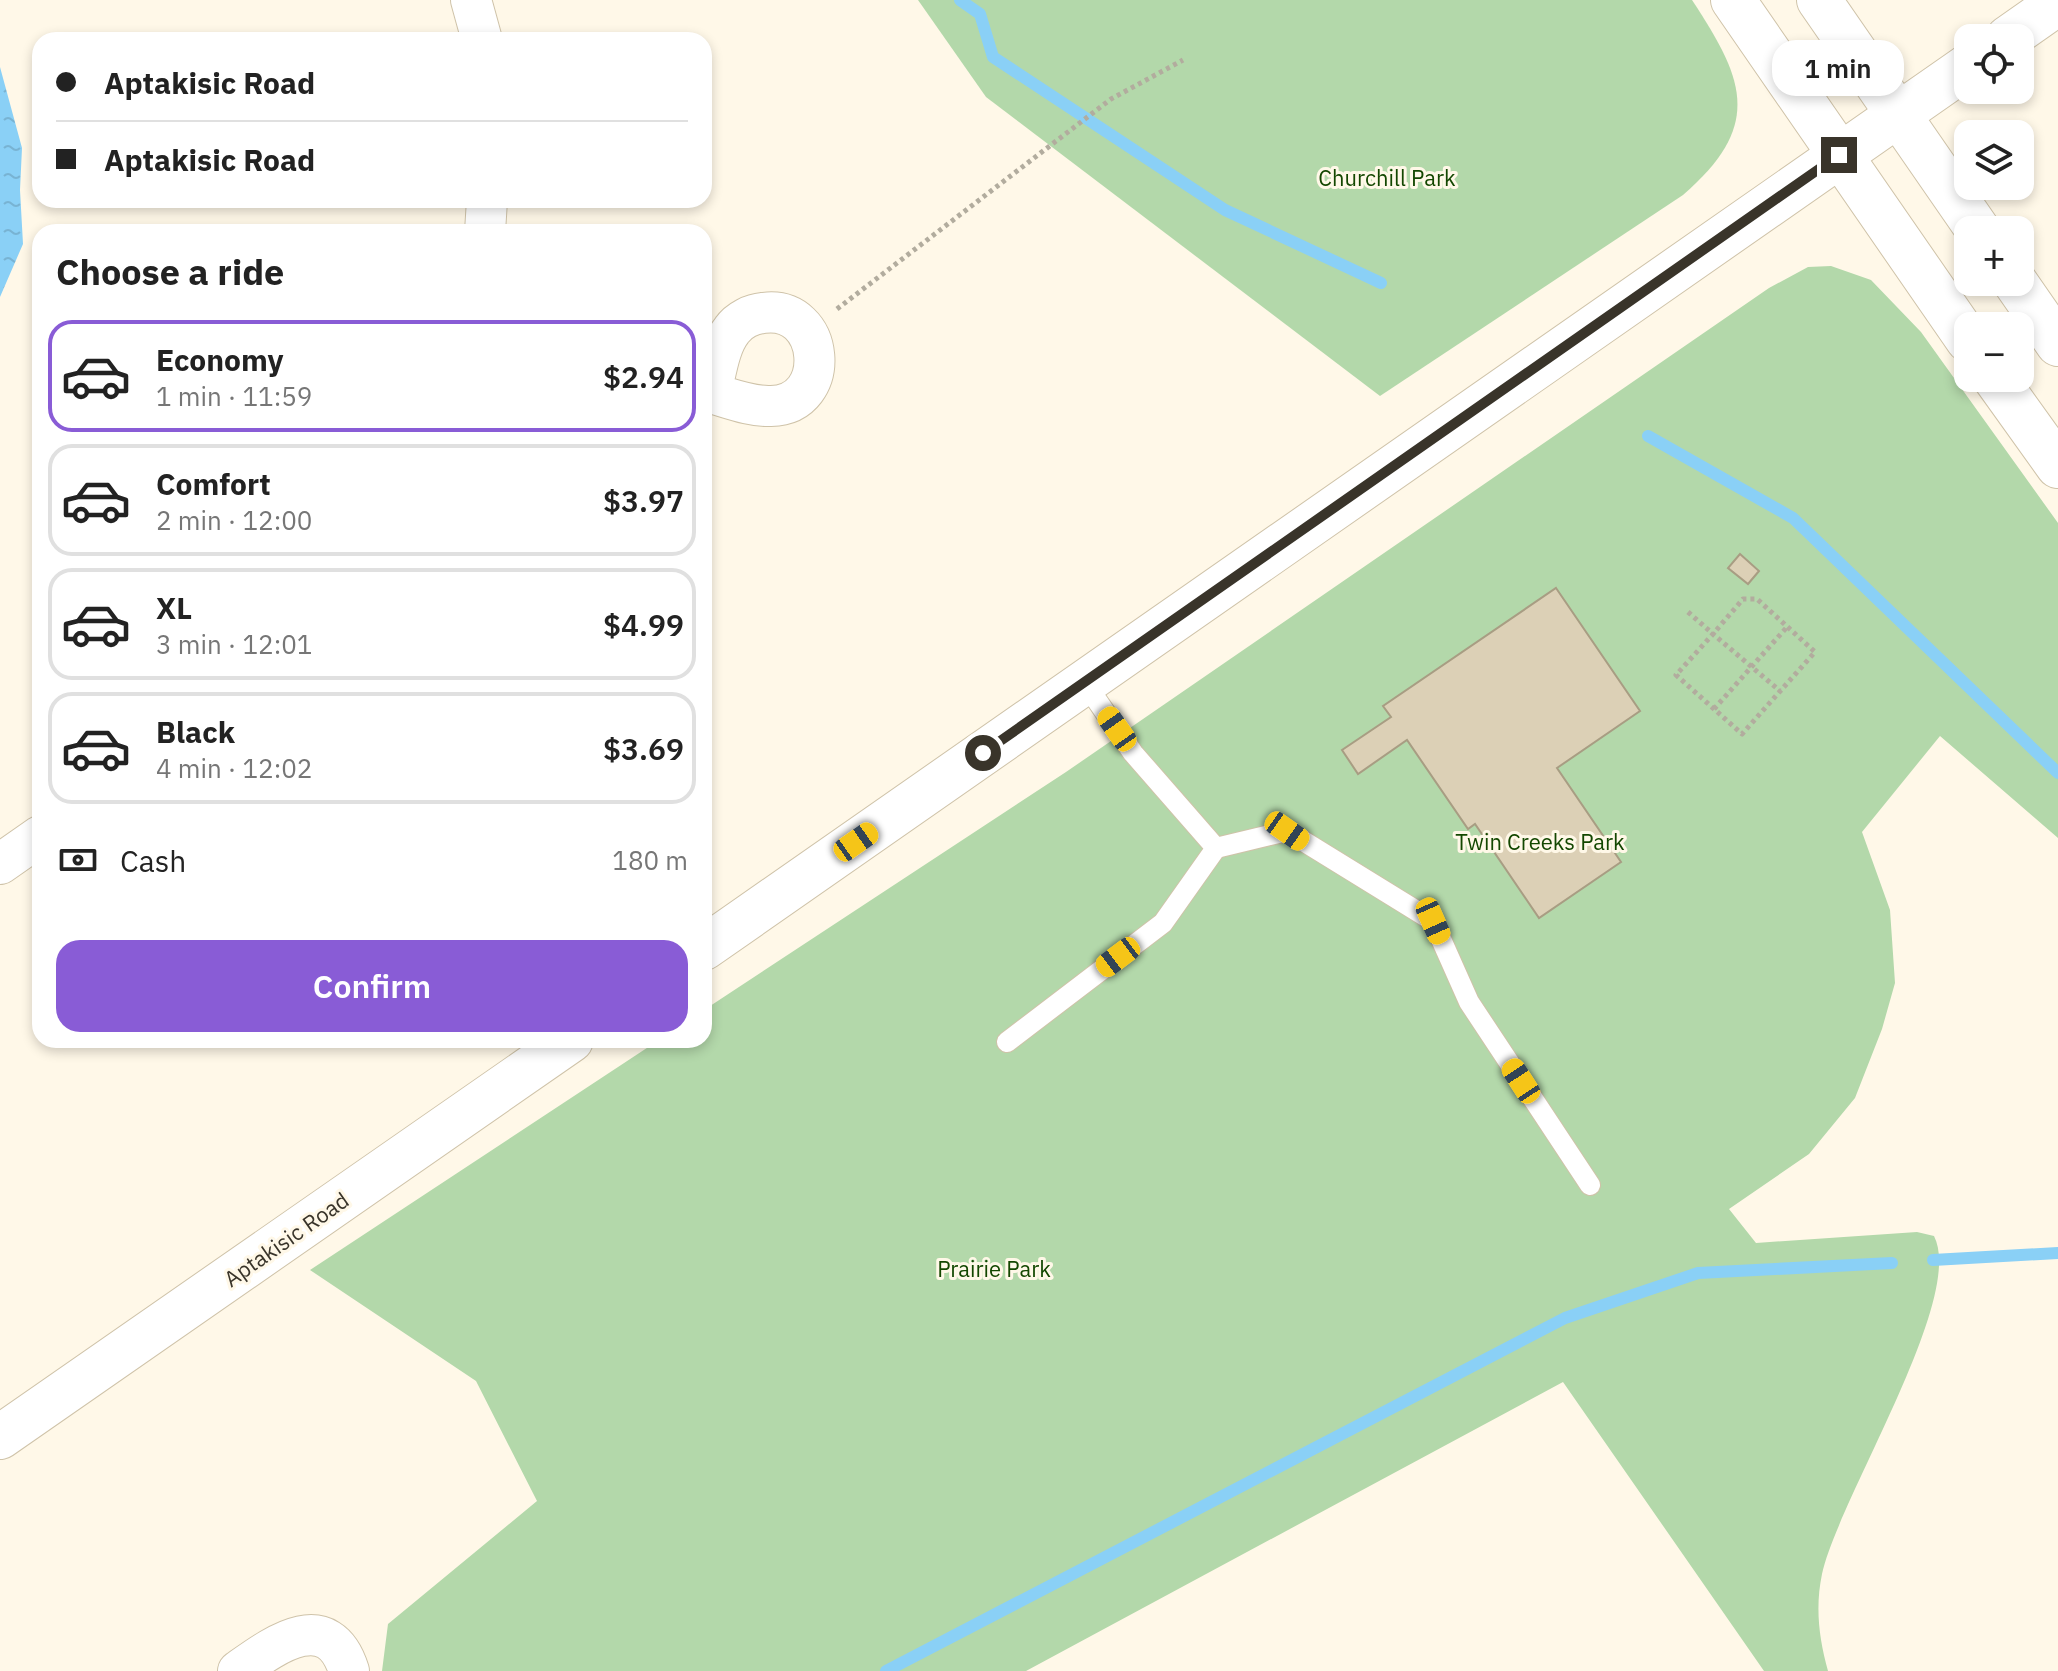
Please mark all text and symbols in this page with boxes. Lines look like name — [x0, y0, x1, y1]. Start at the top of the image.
map controls — [1954, 24, 2034, 392]
button: locate — [1954, 24, 2034, 104]
callout: 1 min — [1773, 39, 1905, 95]
text: 1 min — [1804, 51, 1872, 85]
text: Aptakisic Road — [104, 63, 315, 102]
button: layers — [1954, 120, 2034, 200]
route end — [1821, 137, 1857, 173]
text: Aptakisic Road — [104, 140, 315, 179]
park label: Churchill Park — [1318, 163, 1456, 192]
button: + — [1954, 216, 2034, 296]
text: Choose a ride — [56, 248, 284, 295]
button: − — [1954, 312, 2034, 392]
icon: car — [60, 340, 132, 412]
text: Economy — [156, 340, 284, 379]
text: $2.94 — [603, 357, 684, 396]
text: 1 min · 11:59 — [156, 379, 312, 413]
icon: car — [60, 464, 132, 536]
text: Comfort — [156, 464, 271, 503]
text: $3.97 — [603, 481, 684, 520]
text: 2 min · 12:00 — [156, 503, 312, 537]
icon: car — [60, 588, 132, 660]
text: XL — [156, 588, 192, 627]
text: $4.99 — [603, 605, 684, 644]
text: 3 min · 12:01 — [156, 627, 312, 661]
car — [1093, 702, 1141, 756]
icon: car — [60, 712, 132, 784]
text: Black — [156, 712, 235, 751]
text: $3.69 — [603, 729, 684, 768]
route start — [965, 735, 1001, 771]
text: 4 min · 12:02 — [156, 751, 312, 785]
car — [1260, 807, 1314, 855]
car — [829, 818, 883, 866]
park label: Twin Creeks Park — [1455, 827, 1625, 856]
icon: cash — [56, 838, 100, 882]
text: Cash — [120, 841, 186, 880]
text: 180 m — [612, 843, 688, 877]
car — [1412, 894, 1454, 948]
car — [1092, 933, 1144, 981]
button: Confirm — [56, 940, 688, 1032]
car — [1498, 1054, 1544, 1108]
street label: Aptakisic Road — [218, 1185, 354, 1293]
park label: Prairie Park — [937, 1254, 1051, 1283]

